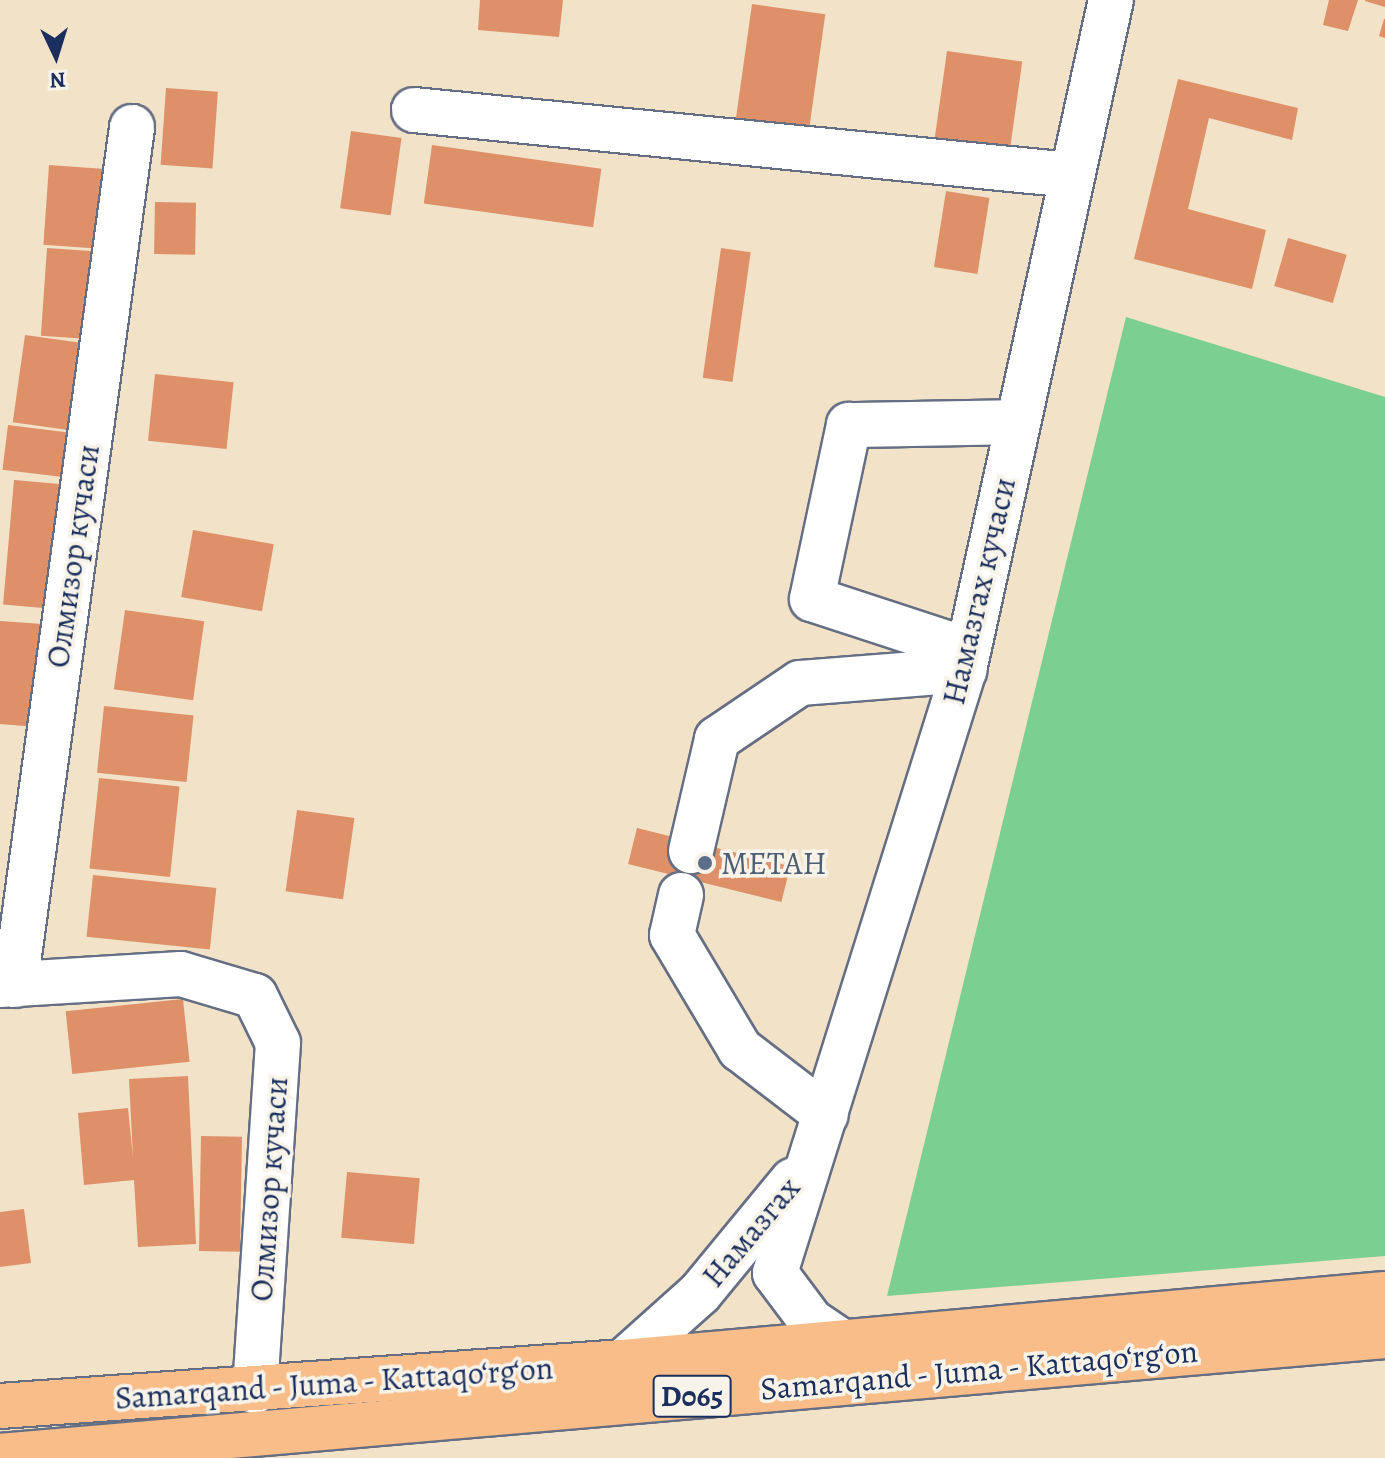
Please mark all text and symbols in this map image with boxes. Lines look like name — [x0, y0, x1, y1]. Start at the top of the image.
north arrow — [16, 16, 96, 96]
text: N — [49, 64, 67, 95]
street label: Олмизор кучаси — [38, 442, 108, 670]
street label: Намазгах кучаси — [934, 474, 1024, 708]
place label: МЕТАН — [721, 844, 827, 882]
marker: МЕТАН — [696, 854, 714, 872]
street label: Олмизор кучаси — [242, 1075, 296, 1303]
street label: Намазгах — [694, 1169, 808, 1295]
street label: Samarqand - Juma - Kattaqo‘rg‘on — [757, 1332, 1201, 1408]
street label: Samarqand - Juma - Kattaqo‘rg‘on — [112, 1348, 556, 1418]
road number: D065 — [652, 1370, 732, 1422]

